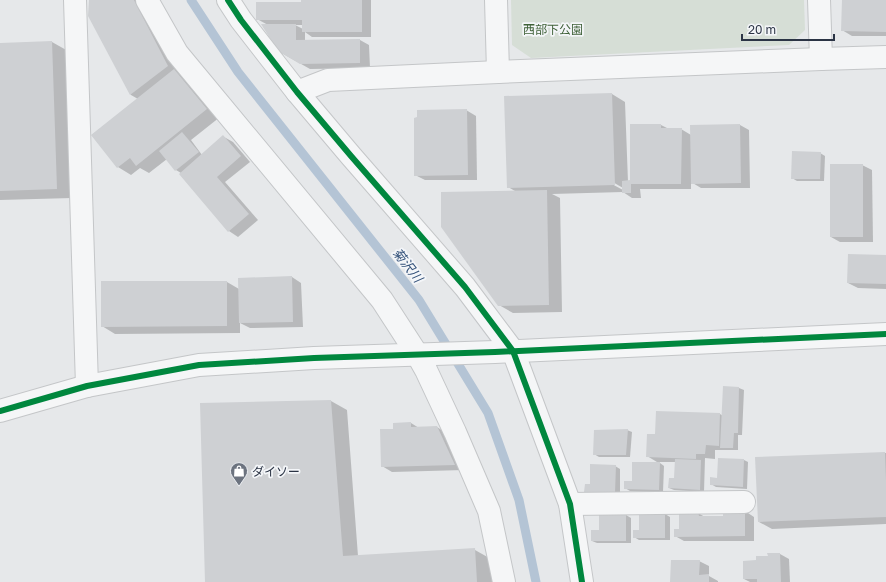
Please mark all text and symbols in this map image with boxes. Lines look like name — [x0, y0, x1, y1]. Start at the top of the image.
scale bar — [742, 16, 834, 42]
park label: 西部下公園 — [523, 22, 583, 37]
text: 20 m — [748, 22, 776, 37]
water label: 菊沢川 — [390, 245, 428, 287]
shop icon: ダイソー — [229, 461, 249, 486]
place label: ダイソー — [252, 464, 300, 479]

